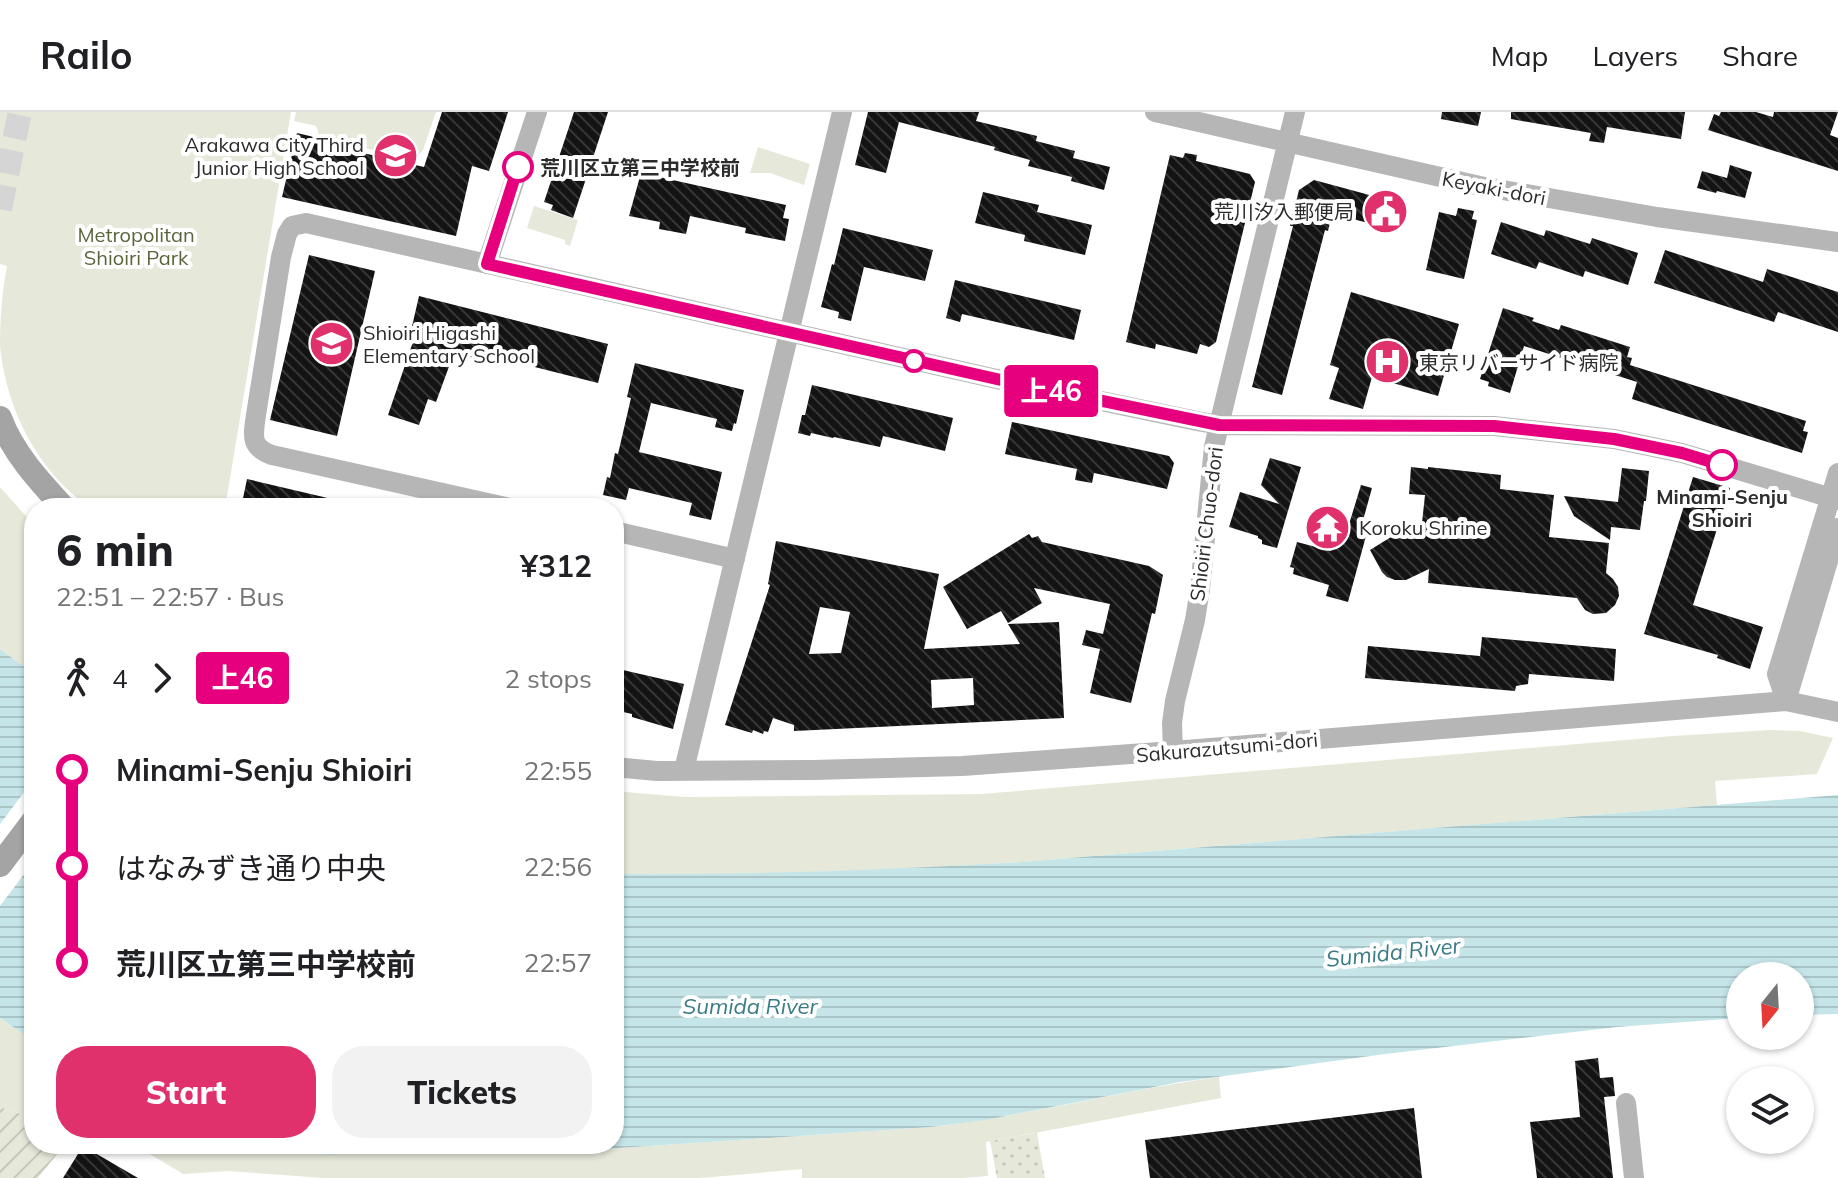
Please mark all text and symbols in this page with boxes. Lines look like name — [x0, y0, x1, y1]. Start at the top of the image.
text: Railo — [40, 31, 132, 79]
text: Map — [1491, 38, 1548, 73]
text: Layers — [1592, 38, 1678, 73]
text: Share — [1722, 38, 1798, 73]
school or university icon: Arakawa City Third Junior High School — [371, 131, 419, 179]
place label: Arakawa City Third Junior High School — [185, 132, 364, 180]
marker: 荒川区立第三中学校前 — [503, 152, 533, 182]
place label: 荒川区立第三中学校前 — [540, 155, 740, 180]
street label: Keyaki-dori — [1440, 166, 1548, 210]
public building icon: 荒川汐入郵便局 — [1361, 187, 1409, 235]
place label: 荒川汐入郵便局 — [1214, 199, 1354, 224]
park label: Metropolitan Shioiri Park — [77, 222, 195, 270]
school or university icon: Shioiri Higashi Elementary School — [308, 320, 356, 368]
place label: Shioiri Higashi Elementary School — [363, 320, 535, 368]
hospital icon: 東京リバーサイド病院 — [1364, 338, 1412, 386]
unlabelled marker — [903, 350, 925, 372]
place label: 東京リバーサイド病院 — [1419, 350, 1619, 375]
line badge: 上46 — [1005, 365, 1097, 417]
text: 上46 — [1020, 373, 1082, 408]
street label: Shioiri Chuo-dori — [1184, 445, 1228, 603]
marker: Minami-Senju Shioiri — [1707, 450, 1737, 480]
place label: Minami-Senju Shioiri — [1656, 484, 1788, 532]
temple icon: Koroku Shrine — [1304, 503, 1352, 551]
place label: Koroku Shrine — [1359, 515, 1487, 540]
text: 6 min — [56, 522, 174, 577]
text: ¥312 — [520, 547, 592, 585]
text: 22:51 – 22:57 · Bus — [56, 580, 285, 613]
icon: walk — [56, 656, 100, 700]
icon: forward — [140, 656, 184, 700]
text: 上46 — [212, 660, 273, 695]
text: 4 — [112, 662, 128, 695]
text: 2 stops — [505, 662, 592, 695]
street label: Sakurazutsumi-dori — [1135, 727, 1319, 767]
text: Minami-Senju Shioiri — [116, 751, 412, 789]
text: 22:55 — [524, 754, 592, 787]
text: はなみずき通り中央 — [116, 849, 386, 887]
text: 22:56 — [524, 850, 592, 883]
water label: Sumida River — [1324, 931, 1463, 973]
text: 荒川区立第三中学校前 — [116, 945, 416, 983]
text: 22:57 — [524, 946, 592, 979]
north arrow — [1726, 962, 1814, 1050]
map controls — [1726, 962, 1814, 1154]
water label: Sumida River — [682, 992, 819, 1020]
button: Start — [56, 1046, 316, 1138]
button: Tickets — [332, 1046, 592, 1138]
button: layers — [1726, 1066, 1814, 1154]

